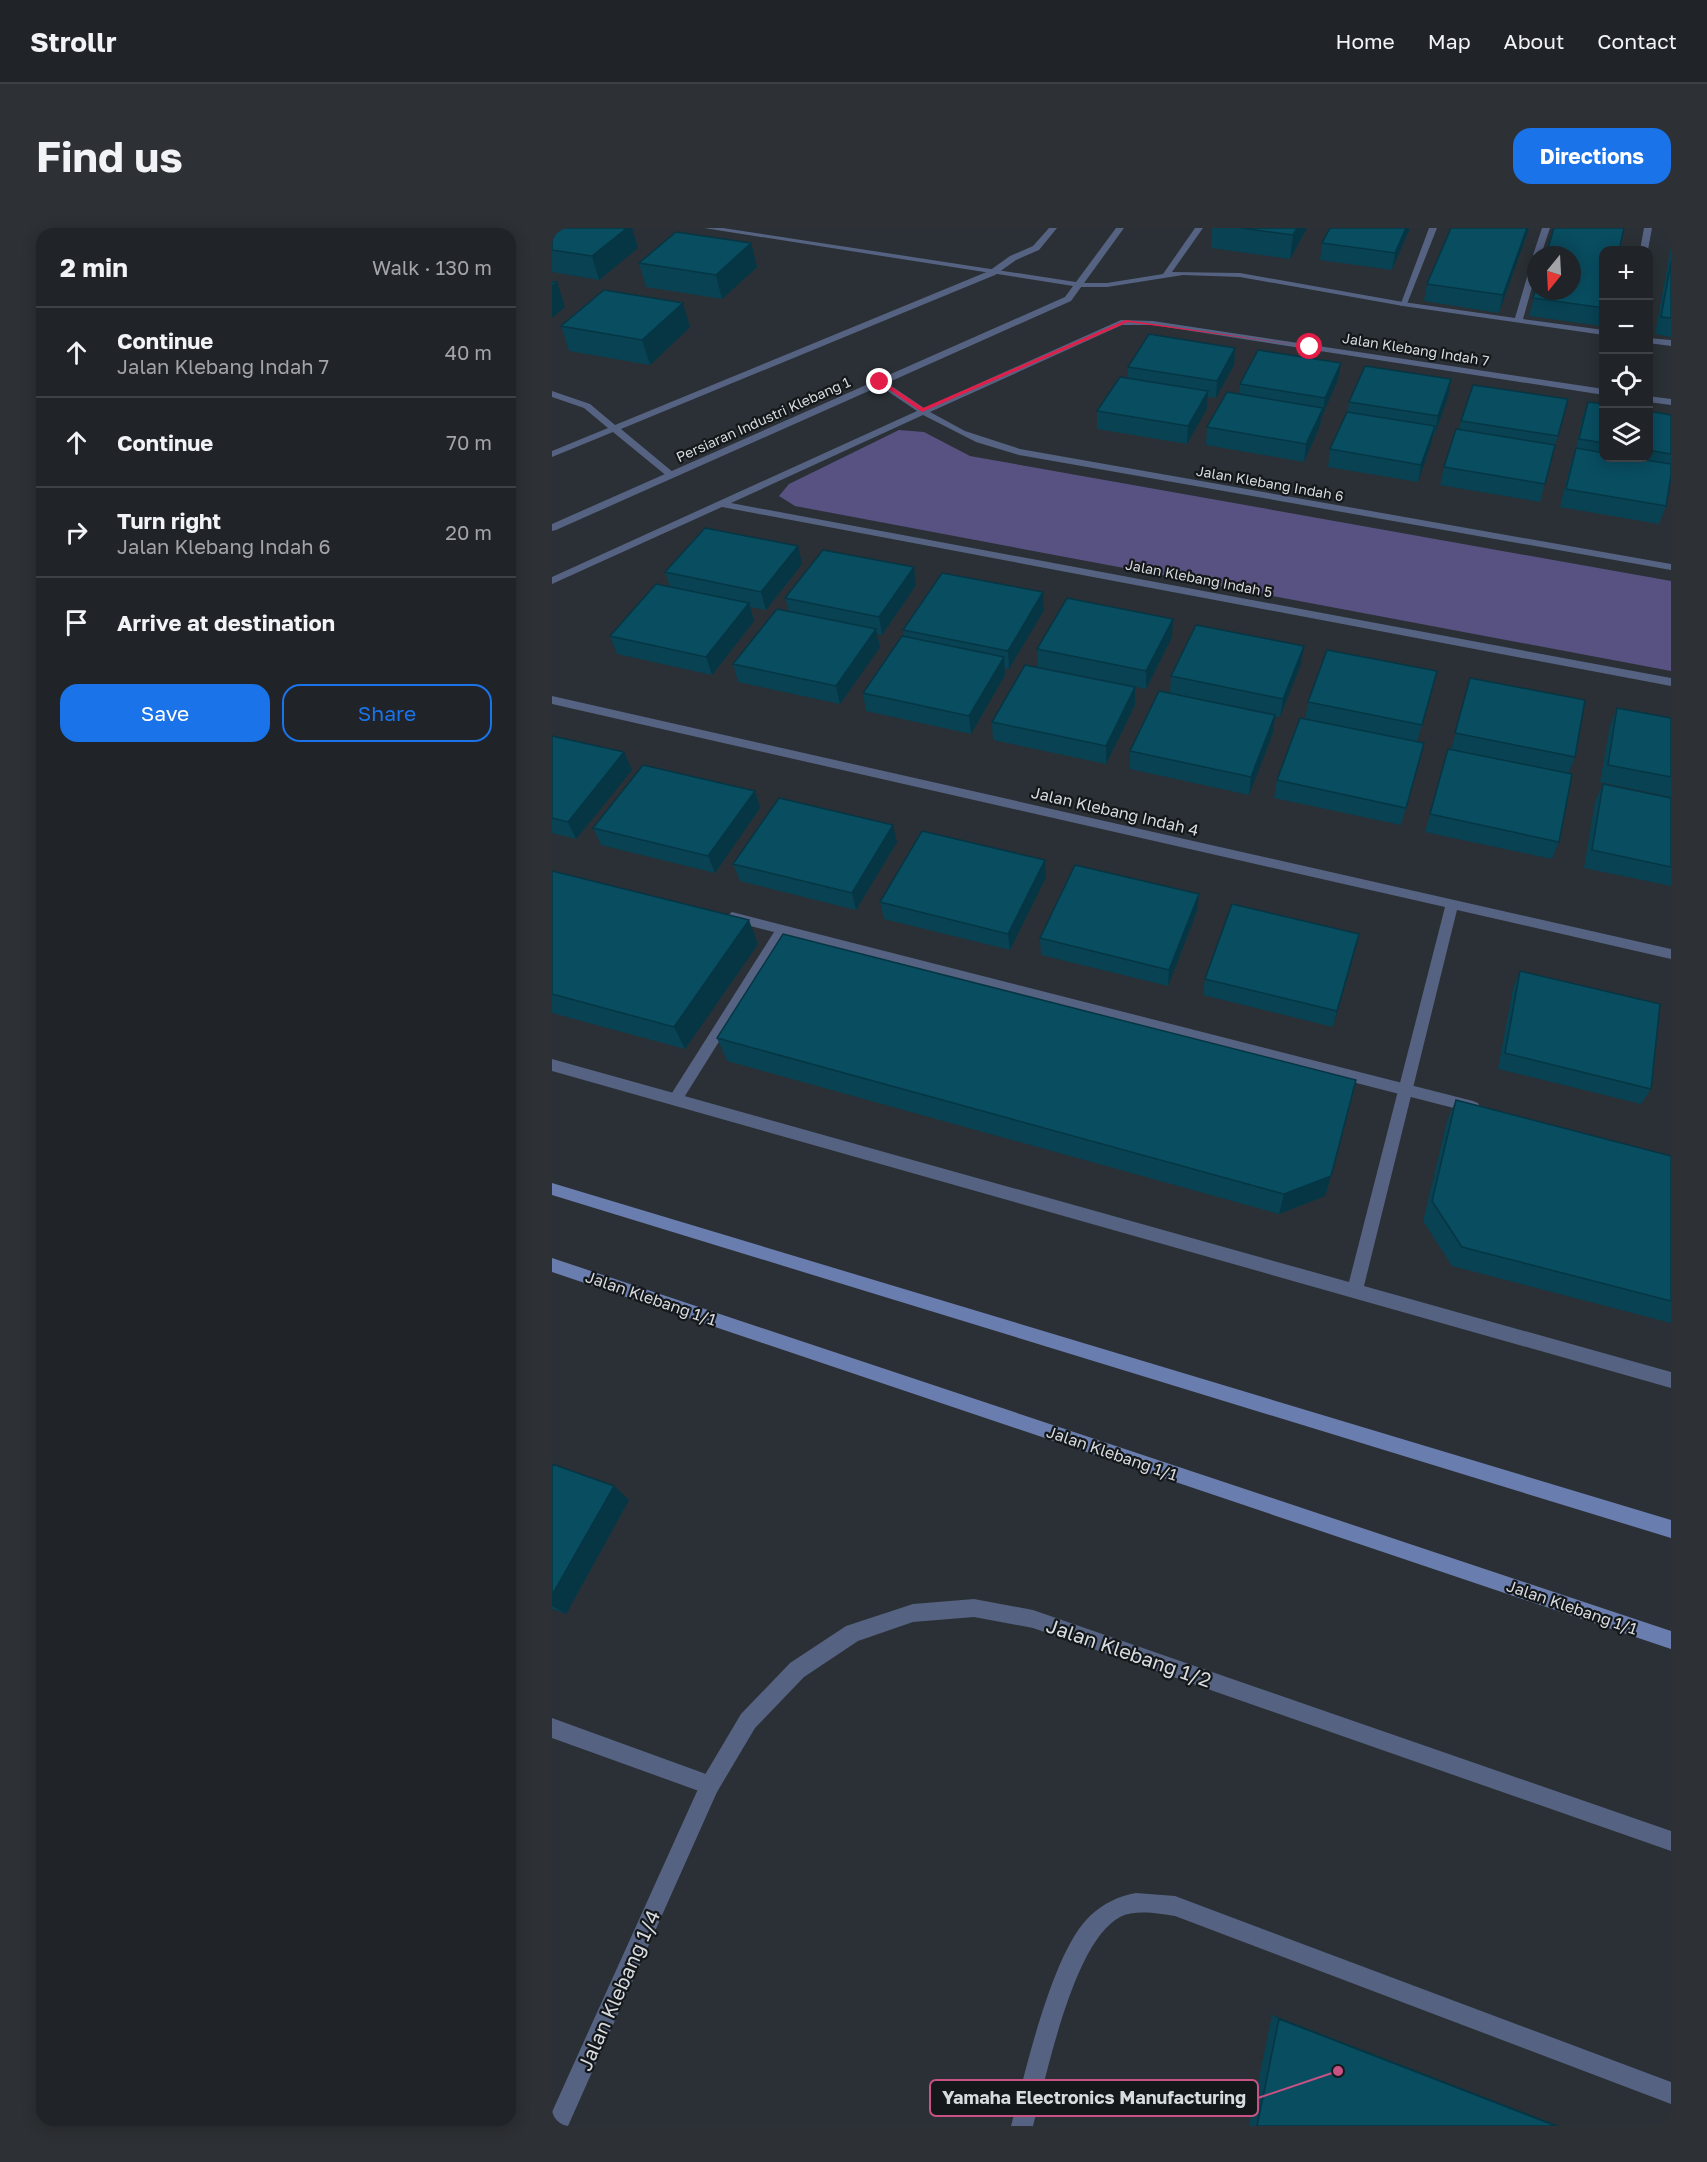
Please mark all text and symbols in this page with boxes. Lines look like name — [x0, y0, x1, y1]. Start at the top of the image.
text: Strollr — [30, 25, 117, 58]
text: Home — [1335, 28, 1395, 54]
text: Map — [1428, 28, 1471, 54]
text: About — [1504, 28, 1564, 54]
text: Contact — [1597, 28, 1677, 54]
button: Directions — [1513, 128, 1671, 184]
text: Find us — [36, 131, 183, 181]
north arrow — [1527, 246, 1581, 300]
map controls — [1599, 246, 1653, 462]
button: + — [1599, 246, 1653, 300]
text: 2 min — [60, 252, 128, 283]
text: Walk · 130 m — [372, 255, 492, 279]
button: − — [1599, 300, 1653, 354]
text: Continue — [117, 327, 213, 354]
street label: Jalan Klebang Indah 7 — [1341, 329, 1491, 369]
route start — [1296, 333, 1322, 359]
icon: ahead — [60, 336, 93, 369]
text: 40 m — [445, 340, 492, 364]
text: Jalan Klebang Indah 7 — [117, 354, 329, 378]
button: locate — [1599, 354, 1653, 408]
route end — [866, 368, 892, 394]
street label: Persiaran Industri Klebang 1 — [673, 373, 853, 465]
button: layers — [1599, 408, 1653, 462]
icon: ahead — [60, 426, 93, 459]
text: Continue — [117, 429, 213, 456]
text: 70 m — [446, 430, 492, 454]
street label: Jalan Klebang Indah 6 — [1195, 462, 1345, 504]
text: Turn right — [117, 507, 221, 534]
icon: right — [60, 516, 93, 549]
text: 20 m — [445, 520, 492, 544]
text: Jalan Klebang Indah 6 — [117, 534, 331, 558]
street label: Jalan Klebang Indah 5 — [1124, 555, 1274, 601]
icon: arrive — [60, 606, 93, 639]
text: Arrive at destination — [117, 609, 335, 636]
button: Save — [60, 684, 270, 742]
button: Share — [282, 684, 492, 742]
street label: Jalan Klebang Indah 4 — [1029, 782, 1201, 840]
street label: Jalan Klebang 1/1 — [583, 1266, 719, 1330]
street label: Jalan Klebang 1/1 — [1044, 1421, 1180, 1485]
street label: Jalan Klebang 1/1 — [1504, 1575, 1640, 1639]
street label: Jalan Klebang 1/2 — [1043, 1613, 1215, 1691]
street label: Jalan Klebang 1/4 — [572, 1906, 664, 2074]
callout: Yamaha Electronics Manufacturing — [930, 2080, 1258, 2116]
text: Yamaha Electronics Manufacturing — [942, 2086, 1246, 2108]

